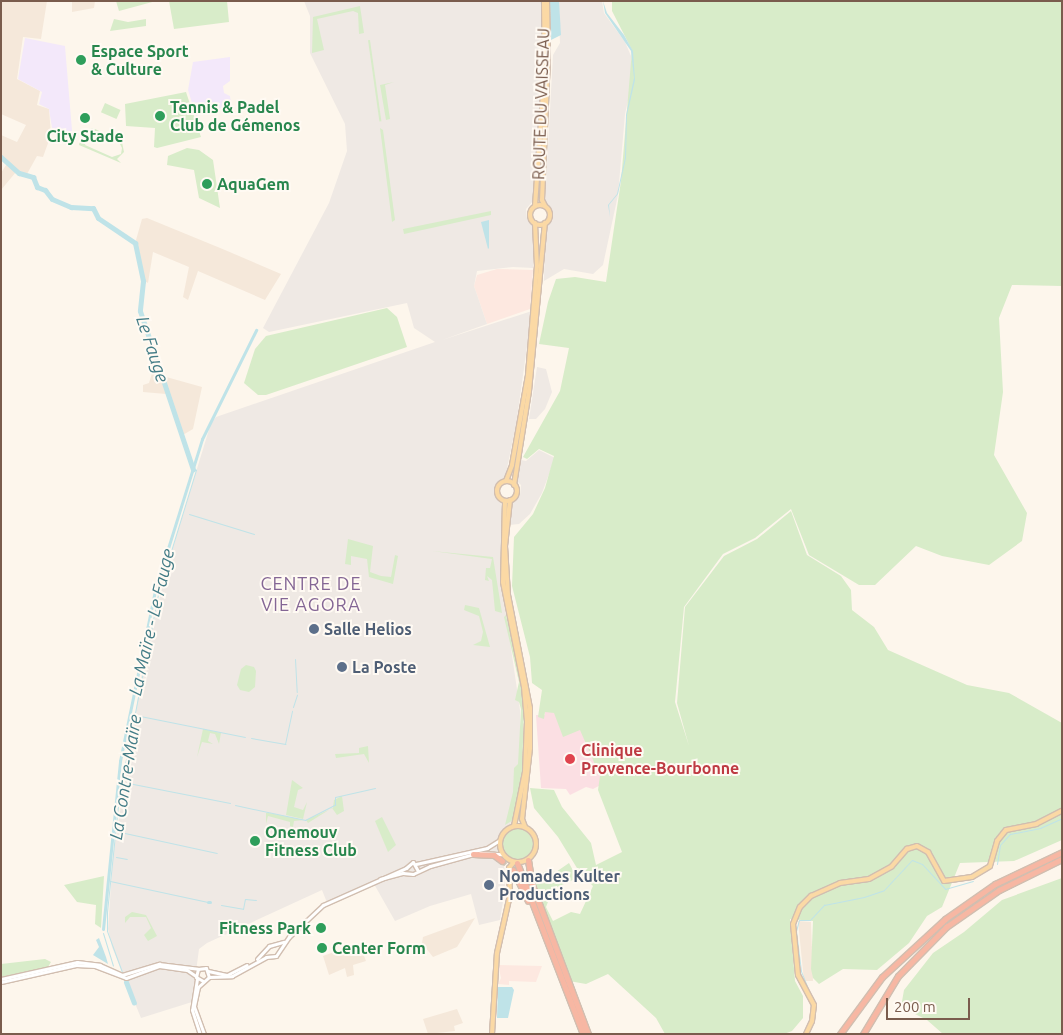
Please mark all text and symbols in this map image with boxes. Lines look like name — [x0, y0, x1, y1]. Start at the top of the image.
street label: ROUTE DU VAISSEAU — [529, 28, 553, 180]
place label: Espace Sport & Culture — [91, 41, 189, 79]
marker: Espace Sport & Culture — [75, 54, 87, 66]
place label: Tennis & Padel Club de Gémenos — [170, 97, 300, 135]
marker: Tennis & Padel Club de Gémenos — [154, 110, 166, 122]
marker: City Stade — [79, 112, 91, 124]
place label: City Stade — [46, 126, 124, 146]
place label: AquaGem — [217, 174, 290, 194]
marker: AquaGem — [201, 178, 213, 190]
water label: Le Fauge — [132, 313, 174, 385]
water label: La Maïre - Le Fauge — [124, 547, 178, 697]
district label: CENTRE DE VIE AGORA — [259, 573, 363, 616]
place label: Salle Helios — [324, 619, 412, 639]
marker: Salle Helios — [308, 623, 320, 635]
place label: La Poste — [352, 657, 416, 677]
marker: La Poste — [336, 661, 348, 673]
water label: La Contre-Maïre — [104, 713, 146, 841]
place label: Clinique Provence-Bourbonne — [581, 740, 739, 778]
marker: Clinique Provence-Bourbonne — [563, 752, 577, 766]
place label: Onemouv Fitness Club — [265, 822, 357, 860]
marker: Onemouv Fitness Club — [249, 835, 261, 847]
place label: Nomades Kulter Productions — [499, 866, 620, 904]
marker: Nomades Kulter Productions — [483, 879, 495, 891]
place label: Fitness Park — [219, 918, 311, 938]
marker: Fitness Park — [315, 922, 327, 934]
place label: Center Form — [332, 938, 426, 958]
marker: Center Form — [316, 942, 328, 954]
scale bar — [888, 988, 972, 1020]
text: 200 m — [894, 998, 936, 1015]

